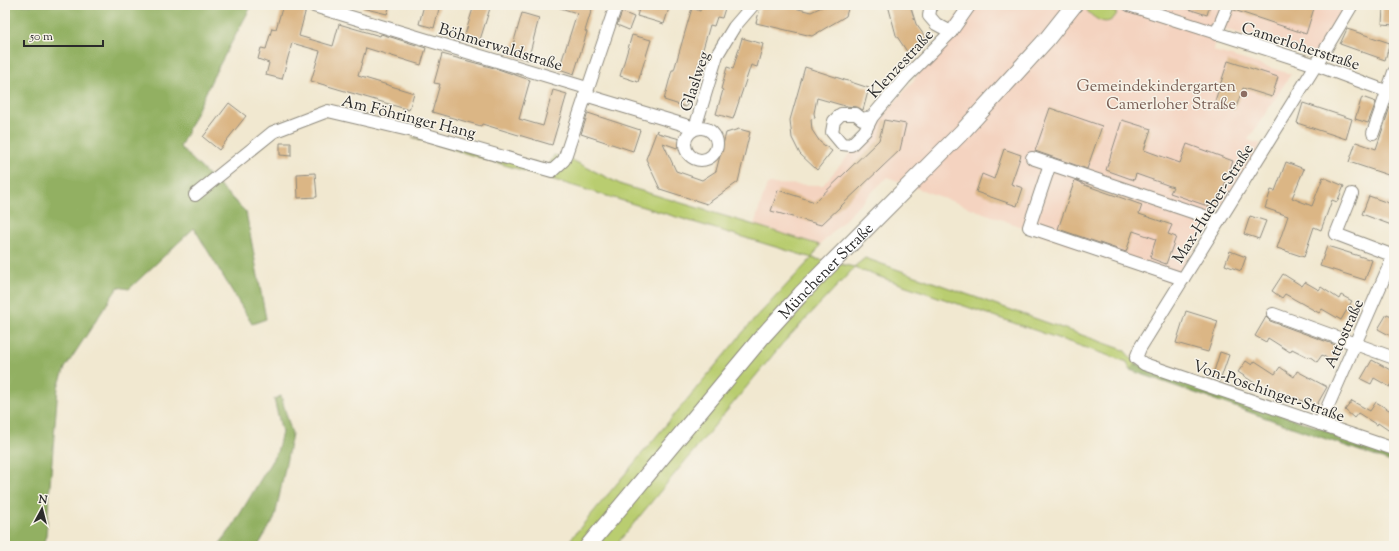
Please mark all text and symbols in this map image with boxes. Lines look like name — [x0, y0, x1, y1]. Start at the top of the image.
street label: Camerloherstraße — [1238, 17, 1362, 77]
street label: Böhmerwaldstraße — [436, 19, 565, 78]
scale bar — [24, 22, 103, 48]
street label: Klenzestraße — [864, 25, 940, 104]
text: 50 m — [29, 28, 53, 46]
street label: Glaslweg — [676, 48, 717, 115]
place label: Gemeindekindergarten Camerloher Straße — [1077, 76, 1237, 117]
marker: Gemeindekindergarten Camerloher Straße — [1239, 89, 1249, 99]
street label: Am Föhringer Hang — [339, 91, 478, 146]
street label: Max-Hueber-Straße — [1168, 140, 1260, 269]
street label: Münchener Straße — [774, 218, 880, 325]
street label: Attostraße — [1320, 296, 1371, 372]
street label: Von-Poschinger-Straße — [1189, 356, 1347, 429]
north arrow — [22, 489, 62, 529]
text: N — [37, 491, 49, 509]

